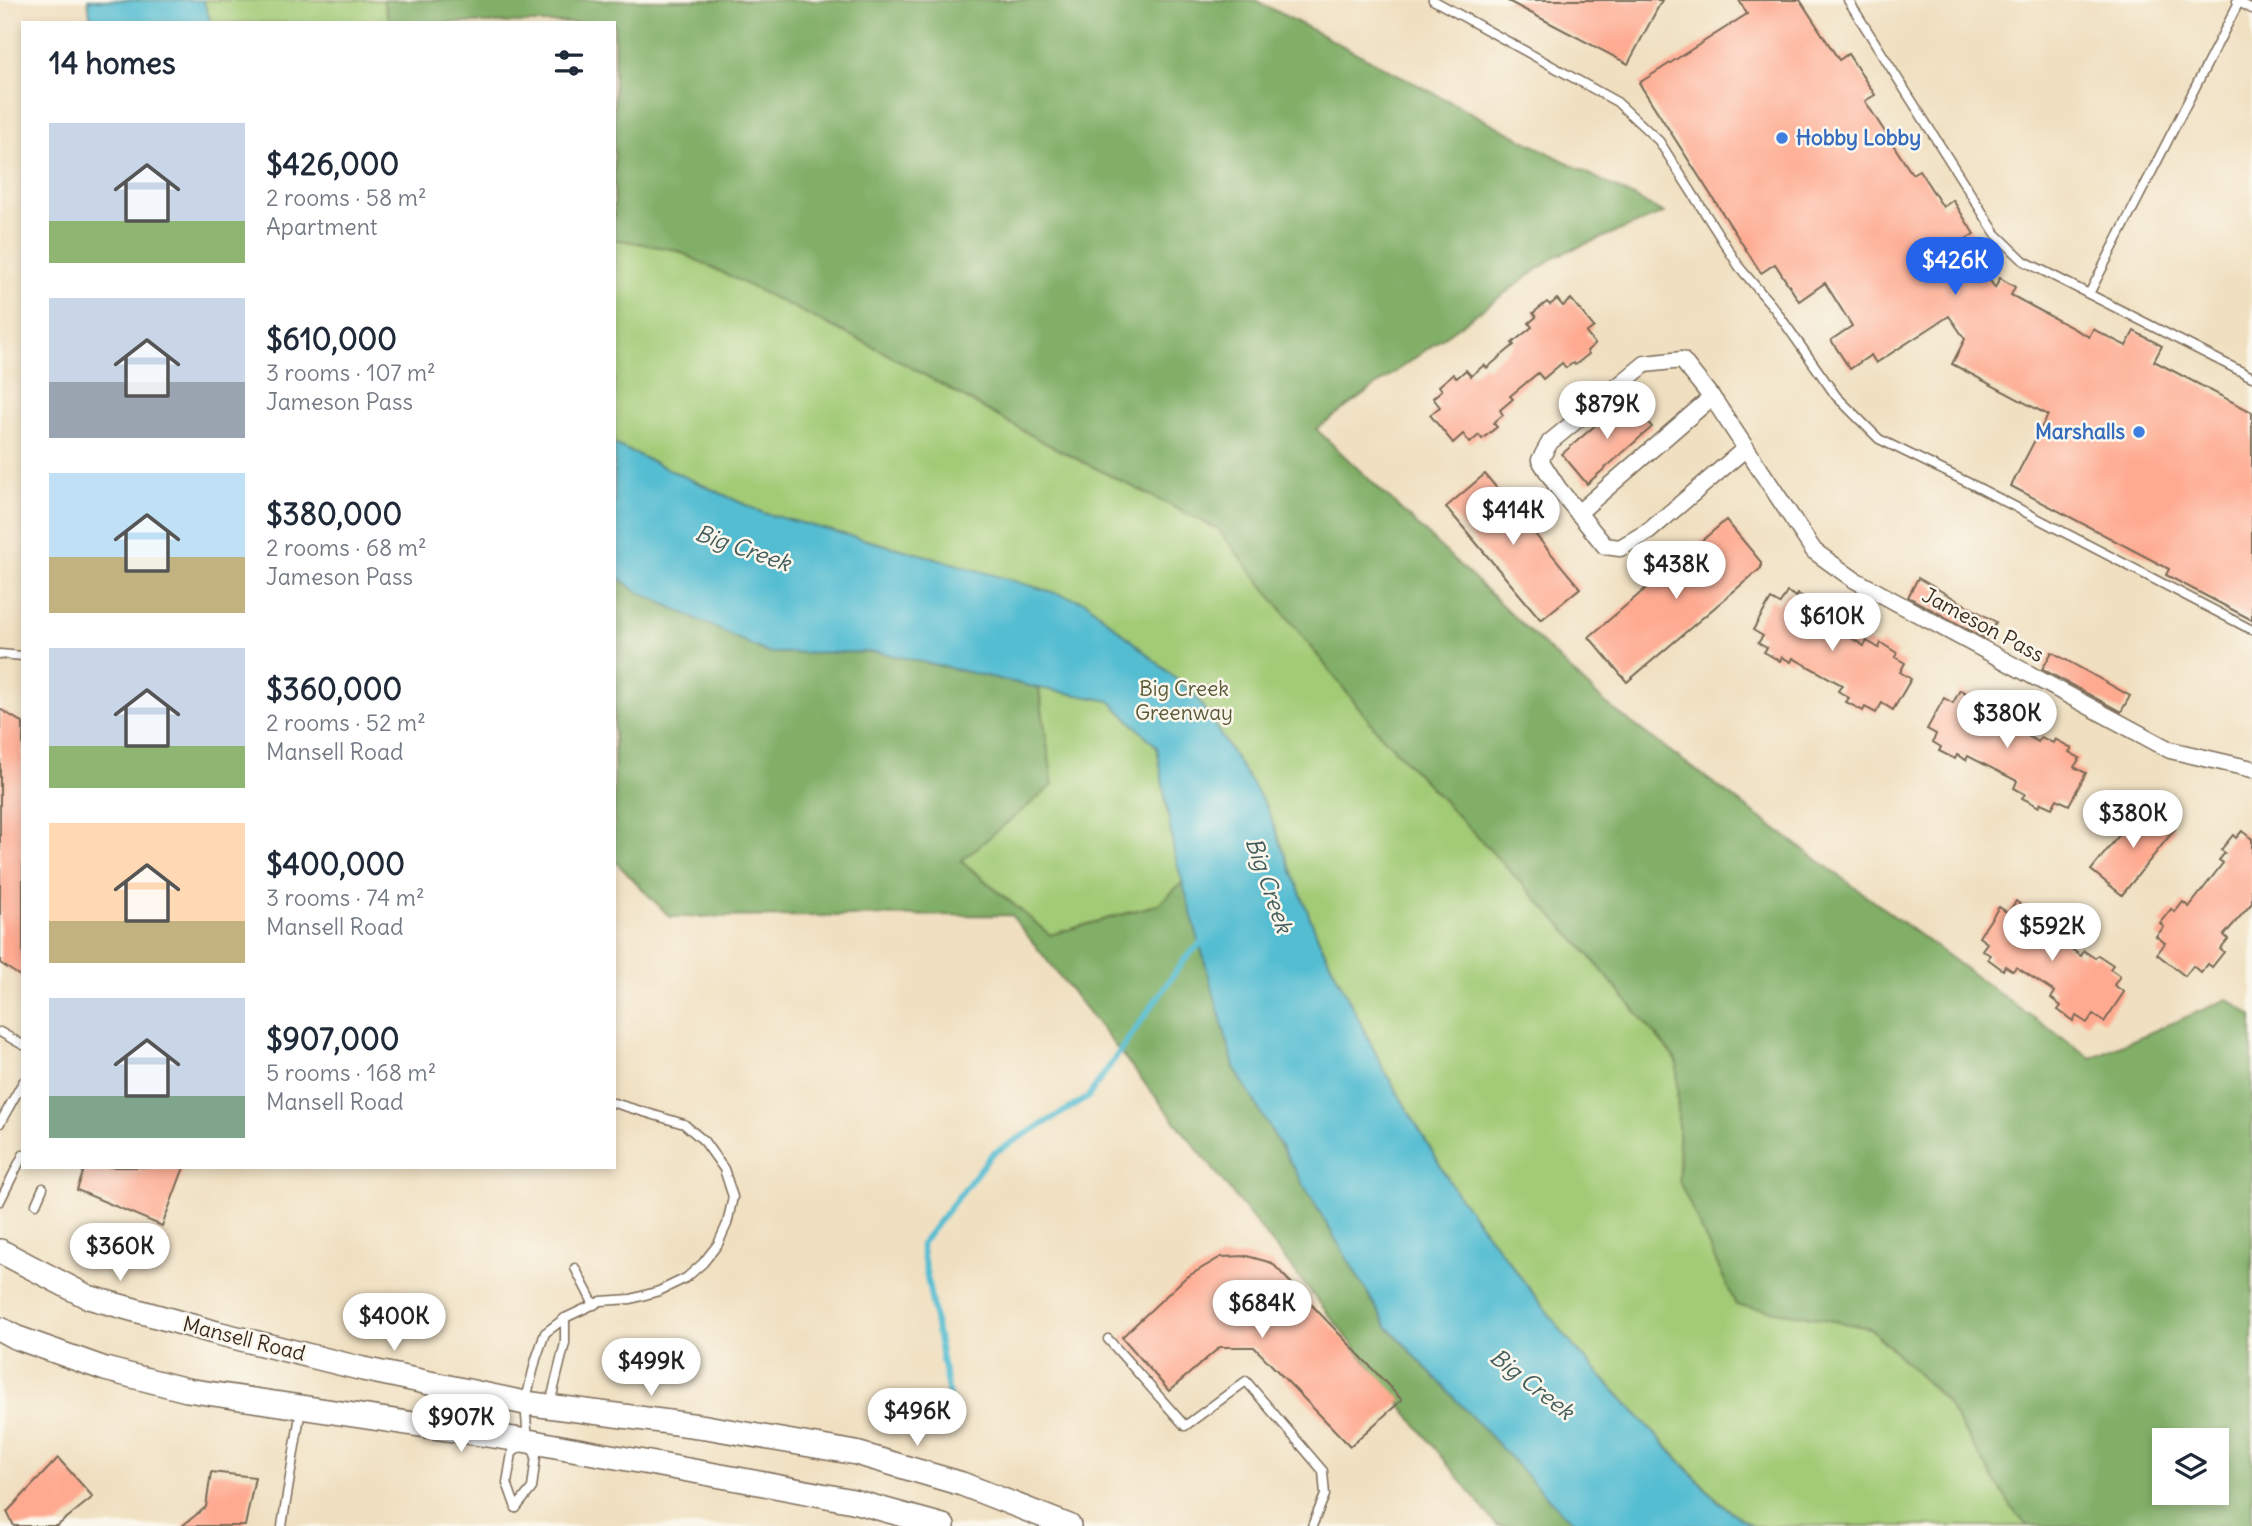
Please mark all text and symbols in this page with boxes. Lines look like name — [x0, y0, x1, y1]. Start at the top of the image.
text: 14 homes — [49, 44, 176, 82]
icon: filters — [550, 44, 588, 82]
place label: Hobby Lobby — [1796, 124, 1921, 151]
marker: Hobby Lobby — [1774, 130, 1790, 146]
text: $426,000 — [266, 145, 399, 183]
icon: home — [105, 151, 189, 235]
text: 2 rooms · 58 m² — [266, 183, 427, 212]
text: Apartment — [266, 212, 378, 241]
pin: $426K — [1906, 238, 2004, 297]
text: $426K — [1922, 245, 1988, 274]
text: $610,000 — [266, 320, 397, 358]
icon: home — [105, 326, 189, 410]
text: 3 rooms · 107 m² — [266, 358, 436, 387]
pin: $879K — [1558, 382, 1656, 441]
text: Jameson Pass — [266, 387, 413, 416]
text: $879K — [1575, 389, 1639, 418]
place label: Marshalls — [2035, 418, 2125, 445]
marker: Marshalls — [2131, 424, 2147, 440]
pin: $414K — [1464, 488, 1562, 547]
text: $380,000 — [266, 495, 402, 533]
text: $414K — [1482, 495, 1544, 524]
icon: home — [105, 501, 189, 585]
water label: Big Creek — [692, 518, 796, 578]
text: 2 rooms · 68 m² — [266, 533, 427, 562]
pin: $438K — [1627, 542, 1725, 601]
text: $438K — [1643, 549, 1709, 578]
text: Jameson Pass — [266, 562, 413, 591]
street label: Jameson Pass — [1918, 581, 2049, 668]
pin: $610K — [1783, 594, 1881, 653]
text: $610K — [1800, 601, 1864, 630]
text: $360,000 — [266, 670, 402, 708]
park label: Big Creek Greenway — [1135, 675, 1233, 726]
icon: home — [105, 676, 189, 760]
pin: $380K — [1958, 690, 2056, 750]
text: $380K — [1973, 698, 2041, 727]
text: 2 rooms · 52 m² — [266, 708, 426, 737]
text: Mansell Road — [266, 737, 404, 766]
pin: $380K — [2084, 790, 2182, 850]
text: $380K — [2099, 798, 2167, 827]
water label: Big Creek — [1240, 833, 1300, 937]
text: $400,000 — [266, 845, 405, 883]
icon: home — [105, 851, 189, 935]
text: 3 rooms · 74 m² — [266, 883, 425, 912]
pin: $592K — [2003, 904, 2101, 963]
text: $592K — [2019, 911, 2085, 940]
text: Mansell Road — [266, 912, 404, 941]
text: $907,000 — [266, 1020, 399, 1058]
icon: home — [105, 1026, 189, 1110]
text: 5 rooms · 168 m² — [266, 1058, 436, 1087]
text: Mansell Road — [266, 1087, 404, 1116]
pin: $360K — [71, 1224, 169, 1283]
text: $360K — [86, 1231, 154, 1260]
pin: $684K — [1213, 1280, 1311, 1340]
text: $684K — [1229, 1288, 1295, 1317]
pin: $400K — [345, 1294, 443, 1353]
text: $400K — [359, 1301, 429, 1330]
street label: Mansell Road — [180, 1310, 308, 1367]
pin: $499K — [602, 1338, 700, 1398]
water label: Big Creek — [1484, 1342, 1581, 1426]
text: $499K — [618, 1346, 684, 1375]
pin: $496K — [868, 1388, 966, 1448]
pin: $907K — [412, 1394, 510, 1454]
text: $496K — [884, 1396, 950, 1425]
text: $907K — [428, 1402, 494, 1431]
map controls — [2152, 1428, 2229, 1505]
button: layers — [2152, 1428, 2229, 1505]

